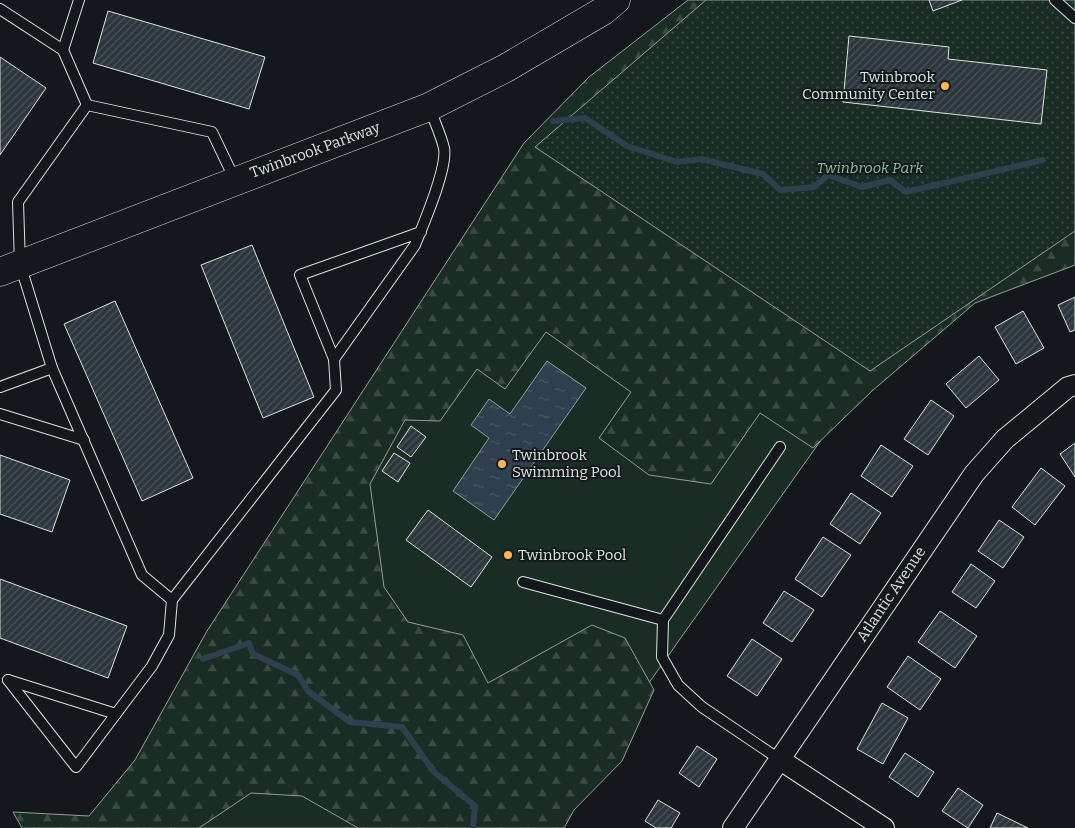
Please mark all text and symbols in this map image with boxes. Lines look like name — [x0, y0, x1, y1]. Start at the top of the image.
place label: Twinbrook Community Center — [802, 68, 935, 103]
marker: Twinbrook Community Center — [939, 80, 951, 92]
street label: Twinbrook Parkway — [248, 118, 382, 182]
park label: Twinbrook Park — [817, 159, 924, 177]
place label: Twinbrook Swimming Pool — [512, 446, 621, 481]
marker: Twinbrook Swimming Pool — [496, 458, 508, 470]
street label: Atlantic Avenue — [853, 543, 929, 645]
place label: Twinbrook Pool — [518, 546, 626, 564]
marker: Twinbrook Pool — [502, 549, 514, 561]

